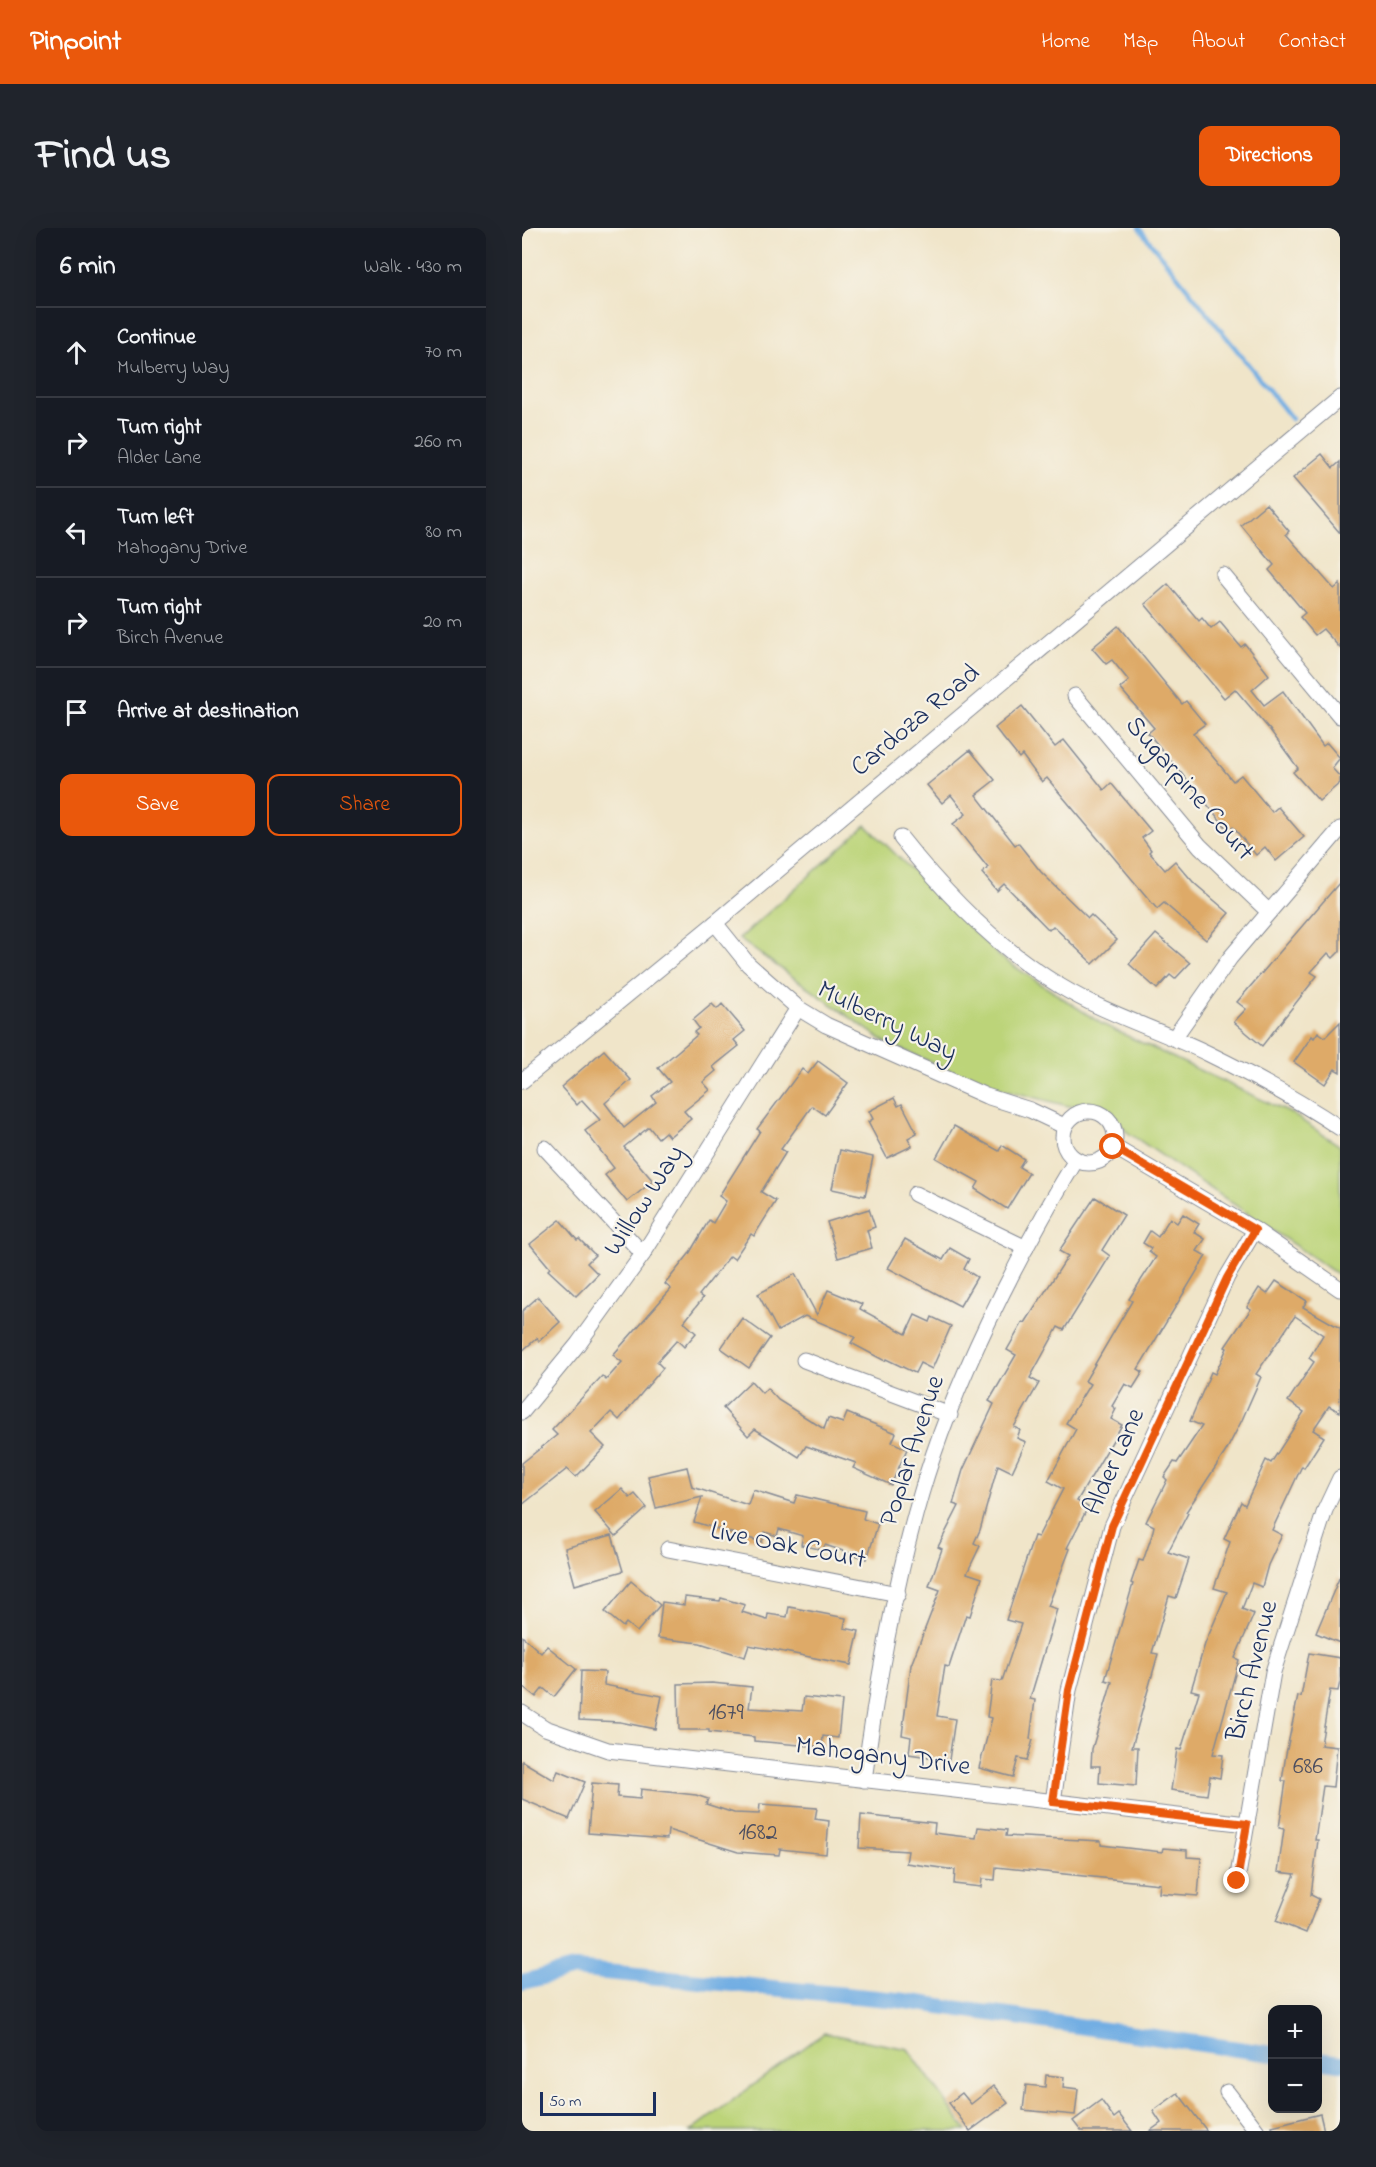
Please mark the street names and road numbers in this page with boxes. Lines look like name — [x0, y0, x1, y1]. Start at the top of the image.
street label: Cardoza Road — [843, 655, 989, 787]
street label: Sugarpine Court — [1115, 708, 1263, 870]
street label: Mulberry Way — [810, 971, 964, 1073]
street label: Willow Way — [595, 1138, 695, 1264]
street label: Poplar Avenue — [870, 1370, 956, 1532]
street label: Alder Lane — [1074, 1401, 1156, 1522]
street label: Live Oak Court — [707, 1512, 869, 1580]
street label: Birch Avenue — [1216, 1596, 1290, 1746]
street label: Mahogany Drive — [793, 1727, 974, 1787]

